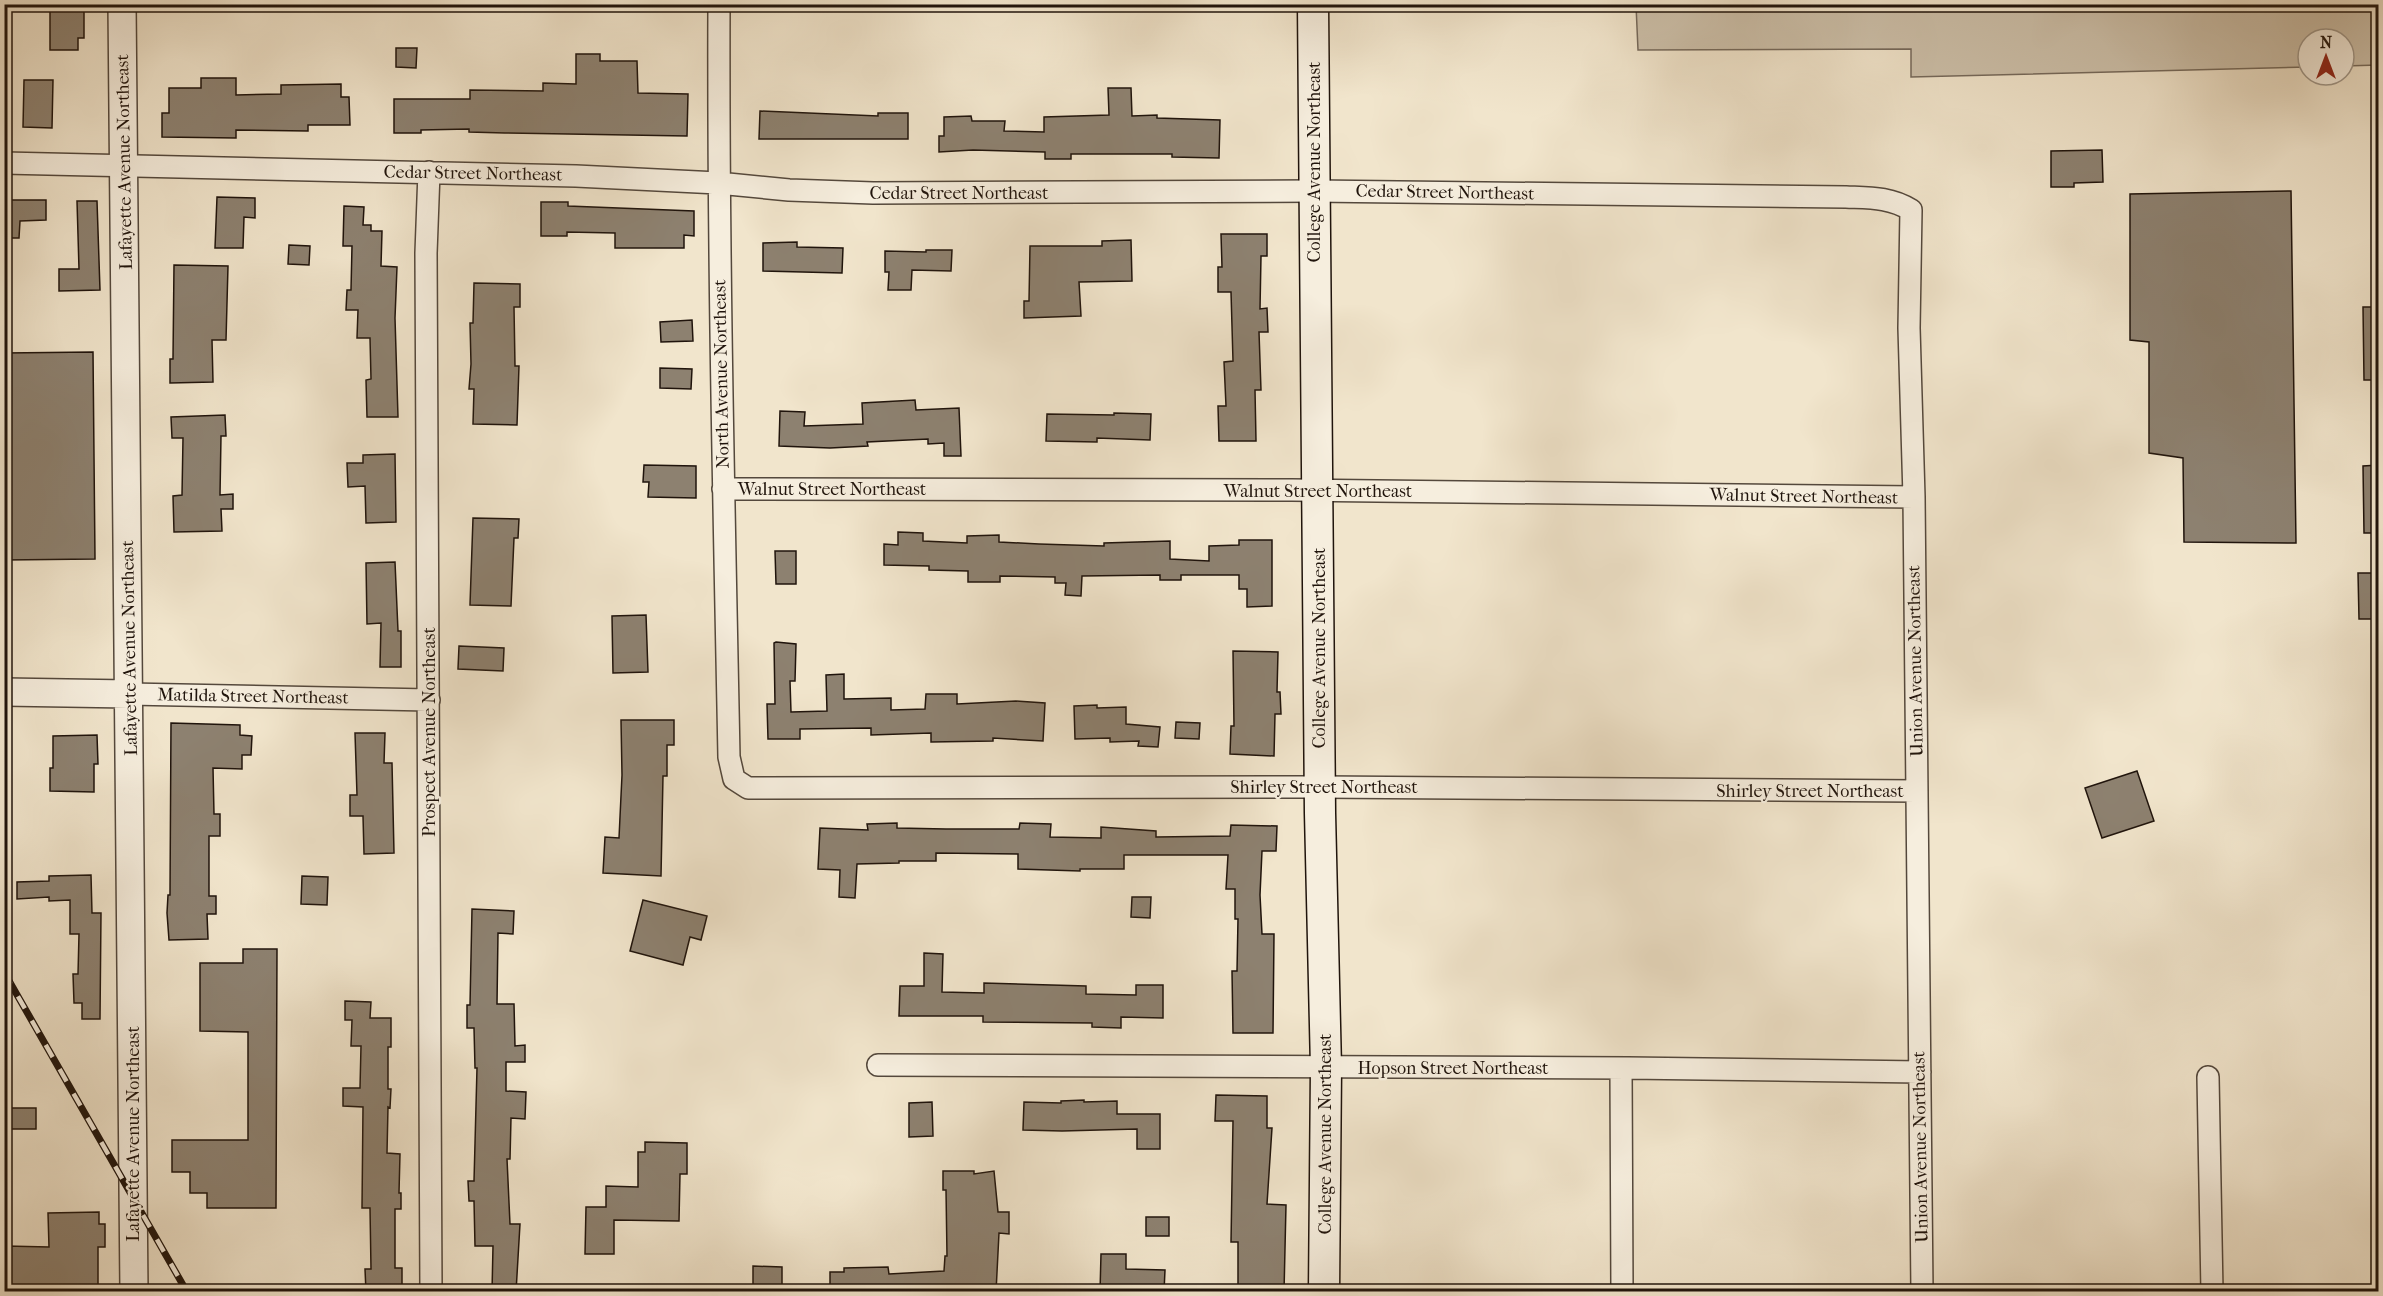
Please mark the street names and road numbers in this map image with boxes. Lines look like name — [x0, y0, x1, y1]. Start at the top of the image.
street label: Lafayette Avenue Northeast — [112, 53, 137, 270]
street label: College Avenue Northeast — [1304, 61, 1325, 263]
street label: Cedar Street Northeast — [383, 161, 563, 186]
street label: Cedar Street Northeast — [1355, 180, 1535, 205]
street label: Cedar Street Northeast — [870, 183, 1049, 204]
street label: North Avenue Northeast — [709, 279, 734, 469]
street label: Walnut Street Northeast — [737, 479, 927, 500]
street label: Walnut Street Northeast — [1223, 481, 1413, 502]
street label: Walnut Street Northeast — [1709, 484, 1899, 509]
street label: Lafayette Avenue Northeast — [117, 539, 142, 756]
street label: College Avenue Northeast — [1309, 547, 1330, 749]
street label: Union Avenue Northeast — [1903, 564, 1928, 757]
street label: Prospect Avenue Northeast — [419, 627, 440, 837]
street label: Matilda Street Northeast — [157, 684, 350, 709]
street label: Shirley Street Northeast — [1230, 777, 1418, 798]
street label: Shirley Street Northeast — [1716, 781, 1904, 802]
street label: Lafayette Avenue Northeast — [123, 1026, 144, 1242]
street label: College Avenue Northeast — [1315, 1033, 1336, 1235]
street label: Union Avenue Northeast — [1908, 1050, 1933, 1243]
street label: Hopson Street Northeast — [1357, 1058, 1549, 1079]

